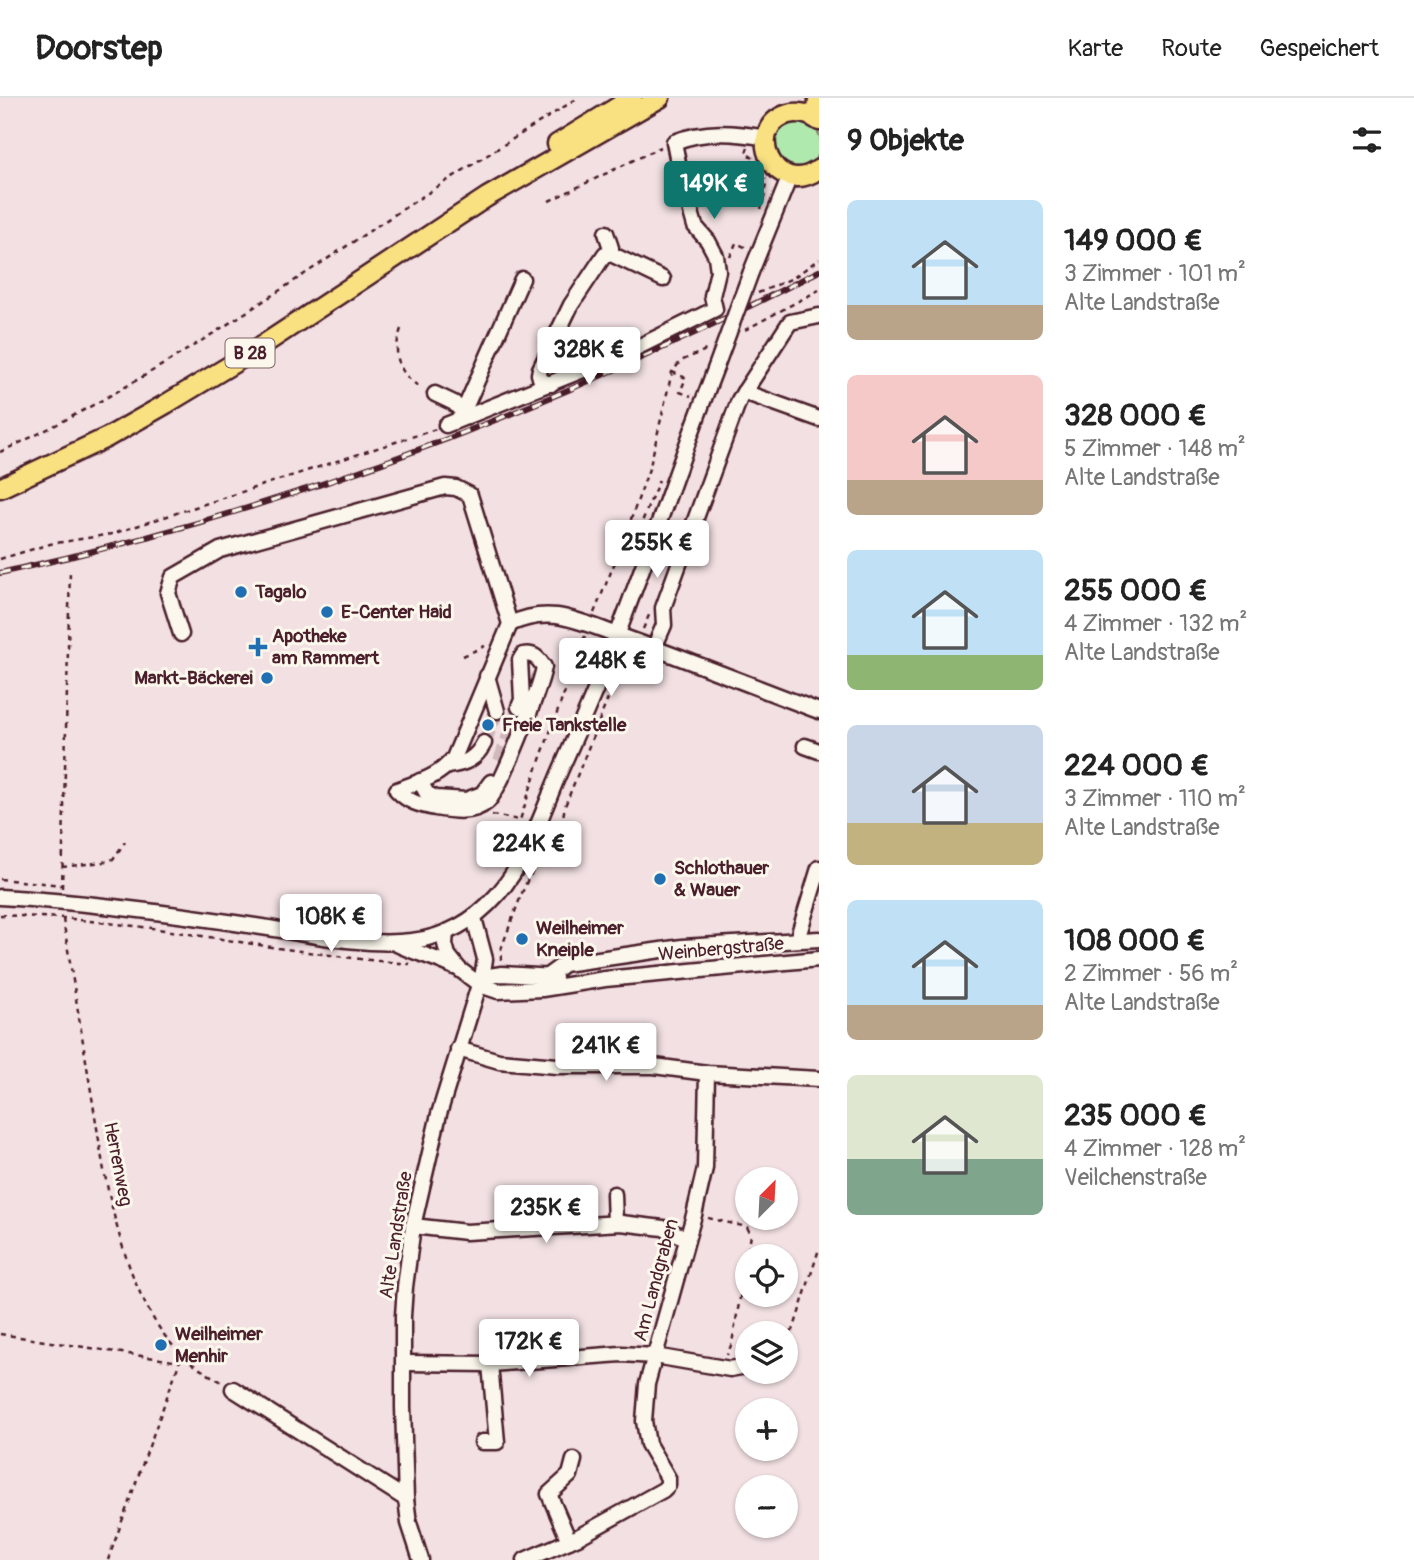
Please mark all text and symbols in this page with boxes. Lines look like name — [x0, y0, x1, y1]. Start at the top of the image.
text: Doorstep — [35, 28, 163, 69]
text: Karte — [1067, 34, 1123, 63]
text: Route — [1161, 34, 1222, 63]
text: Gespeichert — [1260, 34, 1379, 63]
icon: filters — [1348, 121, 1386, 159]
text: 9 Objekte — [847, 122, 964, 159]
pin: 149K € — [657, 162, 771, 221]
text: 149K € — [680, 169, 748, 198]
text: 149 000 € — [1064, 222, 1203, 259]
icon: home — [903, 228, 987, 312]
text: 3 Zimmer · 101 m² — [1064, 259, 1246, 288]
text: Alte Landstraße — [1064, 288, 1220, 317]
pin: 328K € — [532, 328, 646, 387]
text: 328K € — [553, 335, 625, 364]
road number: B 28 — [226, 339, 274, 368]
text: 328 000 € — [1064, 397, 1207, 434]
icon: home — [903, 403, 987, 487]
text: 5 Zimmer · 148 m² — [1064, 434, 1246, 463]
text: Alte Landstraße — [1064, 463, 1220, 492]
pin: 255K € — [600, 520, 714, 580]
text: 255K € — [621, 528, 693, 557]
text: 255 000 € — [1064, 572, 1208, 609]
icon: home — [903, 578, 987, 662]
place label: Tagalo — [254, 580, 307, 604]
marker: Tagalo — [233, 584, 249, 600]
place label: E-Center Haid — [341, 600, 452, 624]
marker: E-Center Haid — [319, 604, 335, 620]
text: 4 Zimmer · 132 m² — [1064, 609, 1247, 638]
place label: Apotheke am Rammert — [272, 624, 381, 670]
pin: 248K € — [554, 638, 668, 698]
text: Alte Landstraße — [1064, 638, 1220, 667]
marker: Apotheke am Rammert — [250, 639, 266, 655]
text: 248K € — [575, 646, 647, 675]
place label: Markt-Bäckerei — [134, 666, 254, 690]
marker: Markt-Bäckerei — [259, 670, 275, 686]
place label: Freie Tankstelle — [502, 713, 627, 737]
marker: Freie Tankstelle — [480, 717, 496, 733]
text: 224 000 € — [1064, 747, 1209, 784]
icon: home — [903, 753, 987, 837]
text: 3 Zimmer · 110 m² — [1064, 784, 1246, 813]
text: Alte Landstraße — [1064, 813, 1220, 842]
pin: 224K € — [472, 822, 586, 881]
text: 224K € — [492, 829, 566, 858]
place label: Schlothauer & Wauer — [674, 856, 769, 902]
marker: Schlothauer & Wauer — [652, 871, 668, 887]
pin: 108K € — [274, 894, 388, 954]
text: 108K € — [296, 902, 366, 931]
place label: Weilheimer Kneiple — [536, 916, 624, 962]
text: 108 000 € — [1064, 922, 1206, 959]
icon: home — [903, 928, 987, 1012]
marker: Weilheimer Kneiple — [514, 931, 530, 947]
street label: Weinbergstraße — [657, 931, 785, 966]
text: 2 Zimmer · 56 m² — [1064, 959, 1238, 988]
text: Alte Landstraße — [1064, 988, 1220, 1017]
pin: 241K € — [549, 1024, 663, 1083]
text: 241K € — [571, 1031, 641, 1060]
text: 235 000 € — [1064, 1097, 1207, 1134]
icon: home — [903, 1103, 987, 1187]
street label: Herrenweg — [98, 1120, 138, 1208]
text: 4 Zimmer · 128 m² — [1064, 1134, 1246, 1163]
text: Veilchenstraße — [1064, 1163, 1207, 1192]
north arrow — [735, 1167, 798, 1230]
map controls — [735, 1167, 798, 1538]
street label: Alte Landstraße — [374, 1169, 418, 1300]
pin: 235K € — [489, 1186, 603, 1245]
text: 235K € — [510, 1193, 582, 1222]
street label: Am Landgraben — [628, 1216, 684, 1344]
button: locate — [735, 1244, 798, 1307]
pin: 172K € — [472, 1320, 586, 1379]
button: layers — [735, 1321, 798, 1384]
place label: Weilheimer Menhir — [175, 1322, 263, 1368]
text: 172K € — [495, 1327, 563, 1356]
marker: Weilheimer Menhir — [153, 1337, 169, 1353]
button: + — [735, 1398, 798, 1461]
button: − — [735, 1475, 798, 1538]

